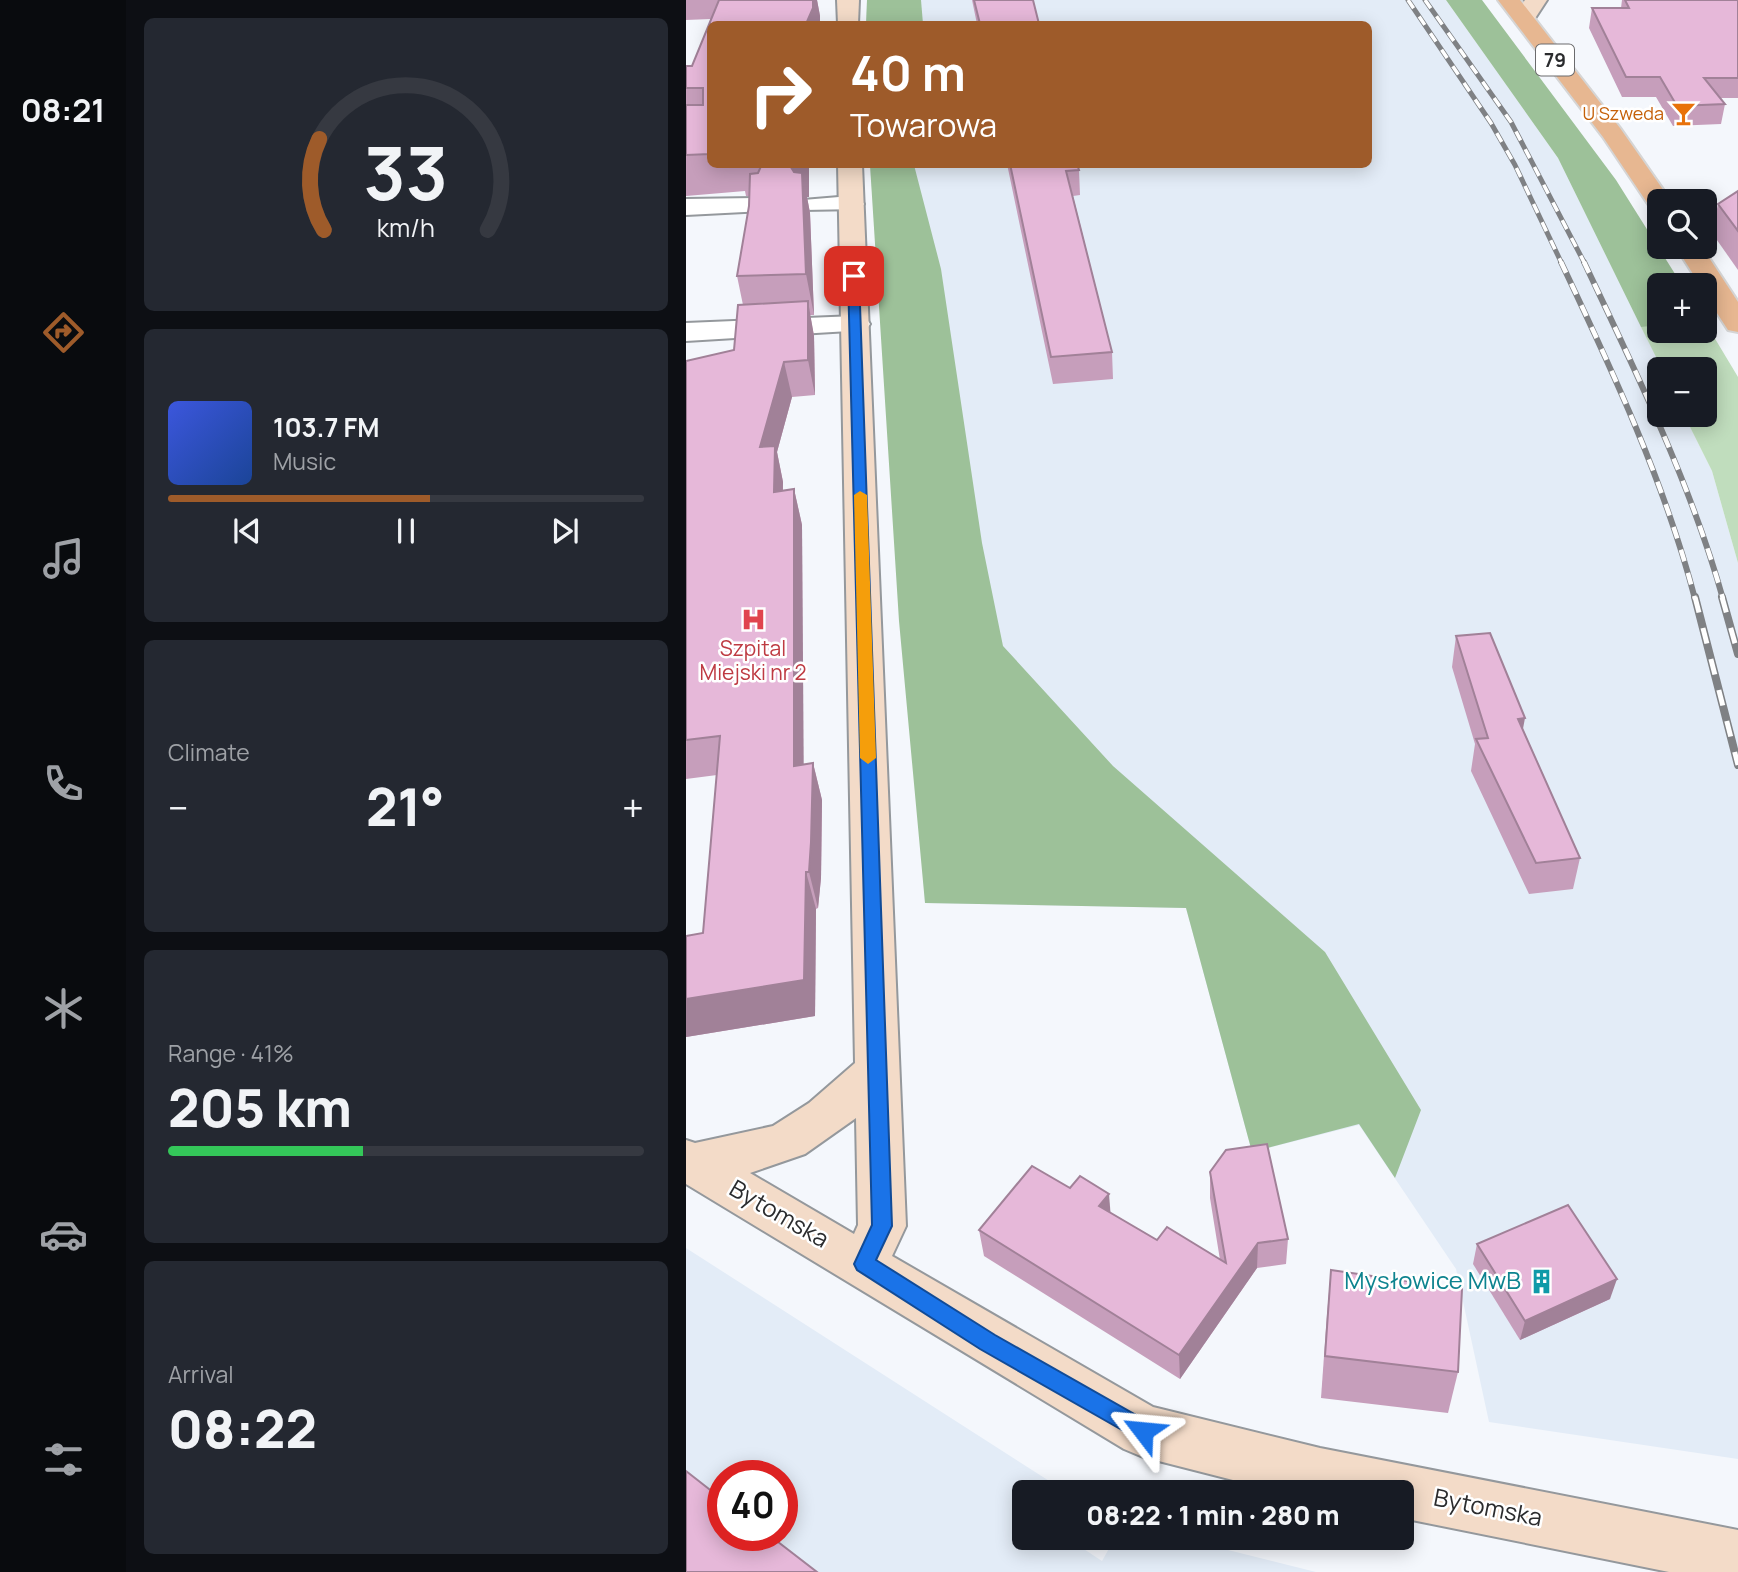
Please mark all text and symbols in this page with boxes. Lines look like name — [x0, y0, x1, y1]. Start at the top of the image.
text: 40 m — [850, 39, 966, 106]
road number: 79 — [1536, 44, 1574, 76]
icon: right — [735, 49, 826, 140]
text: 08:21 — [21, 88, 105, 132]
bar icon: U Szweda — [1670, 100, 1698, 128]
place label: U Szweda — [1582, 101, 1664, 125]
text: Towarowa — [850, 103, 997, 147]
text: 33 — [364, 123, 448, 223]
map controls — [1647, 189, 1717, 427]
button: search — [1647, 189, 1717, 259]
text: km/h — [377, 210, 435, 245]
pin — [824, 246, 884, 306]
icon: arrive — [835, 257, 873, 295]
button: + — [1647, 273, 1717, 343]
icon: directions — [39, 308, 88, 357]
button: − — [1647, 357, 1717, 427]
text: 103.7 FM — [273, 409, 379, 445]
text: Music — [273, 445, 336, 477]
icon: previous — [228, 512, 266, 550]
icon: pause — [387, 512, 425, 550]
icon: next — [546, 512, 584, 550]
icon: music — [39, 534, 88, 583]
hospital icon: Szpital Miejski nr 2 — [739, 606, 767, 634]
place label: Szpital Miejski nr 2 — [700, 634, 806, 686]
text: Climate — [168, 736, 250, 768]
icon: phone — [39, 759, 88, 808]
text: 21° — [366, 771, 445, 842]
text: − — [168, 781, 189, 833]
text: + — [622, 781, 644, 833]
icon: climate — [39, 984, 88, 1033]
text: Range · 41% — [168, 1037, 294, 1069]
text: 205 km — [168, 1072, 352, 1143]
street label: Bytomska — [724, 1171, 836, 1254]
icon: car — [39, 1210, 88, 1259]
place label: Mysłowice MwB — [1344, 1263, 1521, 1296]
building icon: Mysłowice MwB — [1527, 1267, 1555, 1295]
text: Arrival — [168, 1358, 234, 1390]
text: 08:22 — [168, 1393, 317, 1464]
position arrow — [1106, 1394, 1180, 1468]
icon: filters — [39, 1435, 88, 1484]
speed limit sign: 40 — [707, 1460, 798, 1551]
street label: Bytomska — [1431, 1480, 1545, 1533]
text: 08:22 · 1 min · 280 m — [1086, 1497, 1340, 1533]

